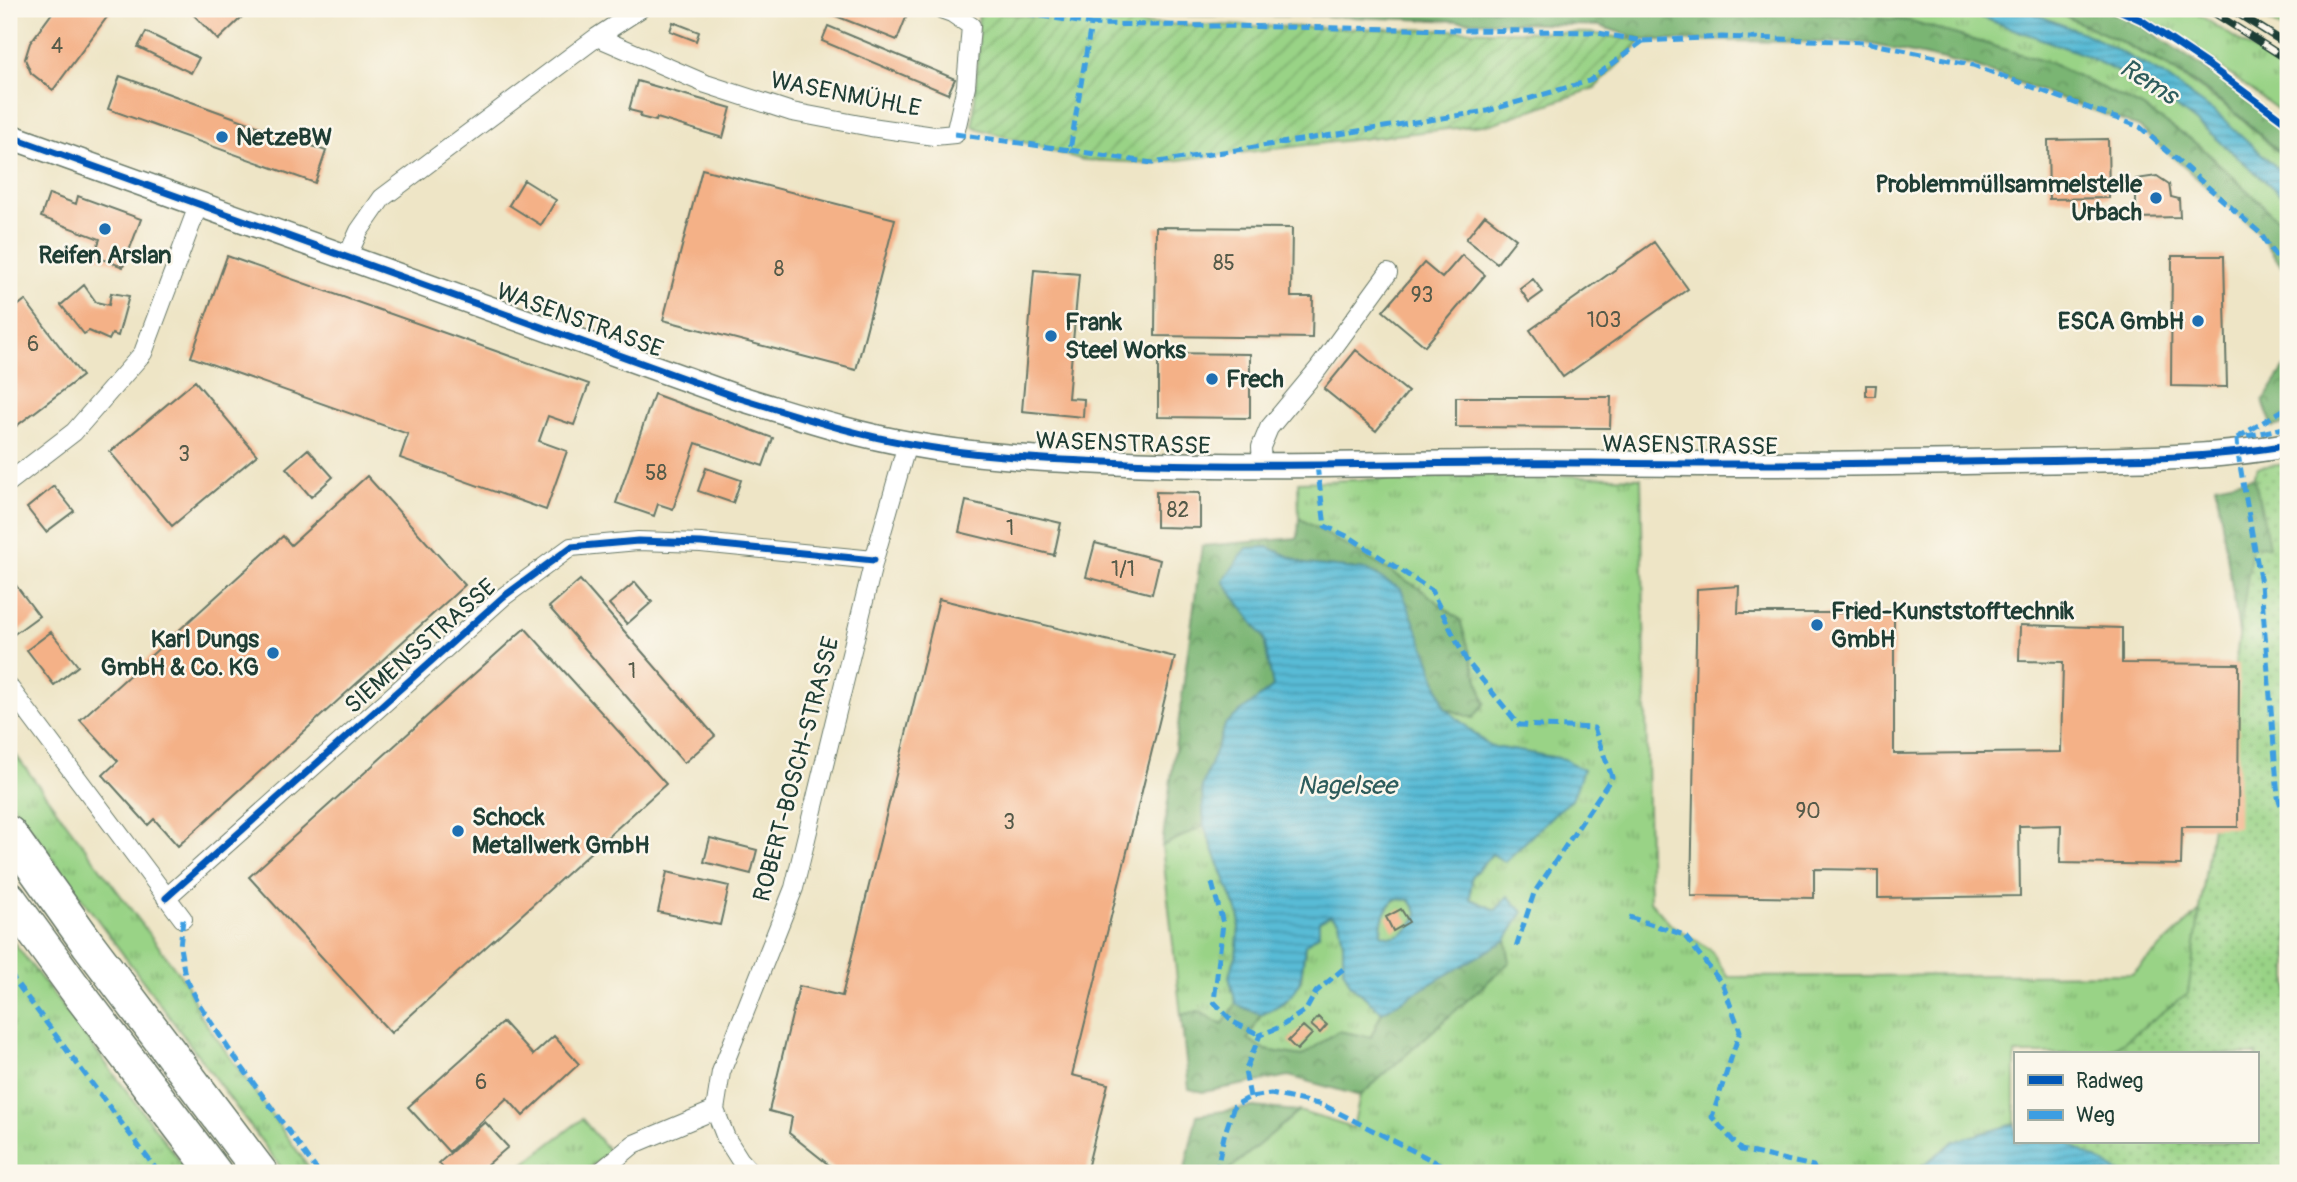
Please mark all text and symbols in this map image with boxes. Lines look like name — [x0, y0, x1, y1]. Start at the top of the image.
house number: 4 — [51, 33, 63, 60]
water label: Rems — [2114, 52, 2186, 114]
street label: WASENMÜHLE — [768, 66, 924, 123]
place label: NetzeBW — [236, 123, 332, 152]
marker: NetzeBW — [214, 129, 230, 145]
place label: Problemmüllsammelstelle Urbach — [1875, 170, 2143, 227]
marker: Problemmüllsammelstelle Urbach — [2148, 190, 2164, 206]
marker: Reifen Arslan — [97, 221, 113, 237]
place label: Reifen Arslan — [38, 241, 172, 270]
house number: 85 — [1213, 250, 1235, 277]
house number: 8 — [774, 256, 784, 283]
street label: WASENSTRASSE — [493, 277, 667, 364]
house number: 93 — [1411, 282, 1433, 309]
house number: 103 — [1587, 307, 1621, 334]
place label: ESCA GmbH — [2058, 307, 2184, 336]
place label: Frank Steel Works — [1065, 308, 1186, 365]
marker: ESCA GmbH — [2190, 313, 2206, 329]
marker: Frank Steel Works — [1043, 328, 1059, 344]
house number: 6 — [27, 331, 39, 358]
place label: Frech — [1226, 365, 1284, 394]
marker: Frech — [1204, 371, 1220, 387]
street label: WASENSTRASSE — [1035, 426, 1211, 461]
street label: WASENSTRASSE — [1602, 429, 1778, 462]
house number: 3 — [178, 441, 190, 468]
house number: 58 — [645, 460, 667, 487]
house number: 82 — [1167, 497, 1189, 524]
house number: 1 — [1006, 515, 1014, 542]
house number: 1/1 — [1111, 556, 1135, 583]
street label: SIEMENSSTRASSE — [339, 573, 502, 720]
place label: Fried-Kunststofftechnik GmbH — [1831, 597, 2075, 654]
marker: Fried-Kunststofftechnik GmbH — [1809, 617, 1825, 633]
place label: Karl Dungs GmbH & Co. KG — [101, 625, 259, 682]
street label: ROBERT-BOSCH-STRASSE — [747, 634, 846, 905]
marker: Karl Dungs GmbH & Co. KG — [265, 645, 281, 661]
house number: 1 — [628, 658, 636, 685]
water label: Nagelsee — [1297, 770, 1399, 802]
house number: 90 — [1795, 798, 1821, 825]
place label: Schock Metallwerk GmbH — [472, 803, 649, 860]
house number: 3 — [1003, 809, 1015, 836]
marker: Schock Metallwerk GmbH — [450, 823, 466, 839]
legend — [2014, 1052, 2258, 1144]
text: Radweg — [2076, 1068, 2143, 1095]
house number: 6 — [475, 1069, 487, 1096]
text: Weg — [2076, 1102, 2115, 1129]

